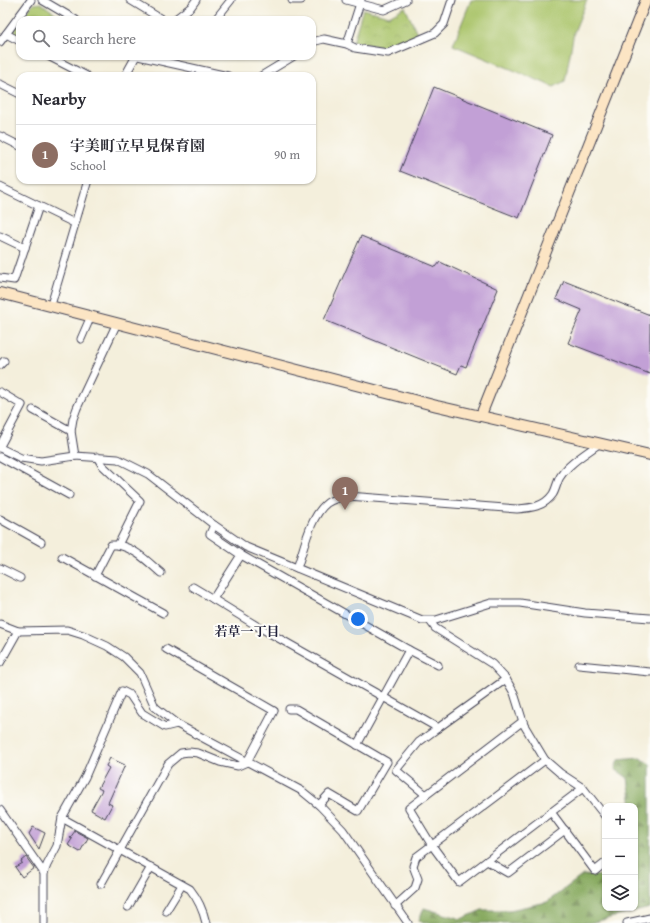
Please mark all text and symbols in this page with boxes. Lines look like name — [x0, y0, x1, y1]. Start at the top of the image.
search box — [16, 16, 316, 60]
icon: search — [30, 27, 52, 49]
text: Search here — [62, 28, 136, 49]
text: Nearby — [32, 86, 86, 111]
text: 宇美町立早見保育園 — [70, 135, 205, 156]
text: 1 — [42, 145, 48, 164]
text: 90 m — [274, 145, 300, 164]
text: School — [70, 156, 106, 175]
pin: 1 — [332, 477, 358, 510]
your location — [348, 609, 368, 629]
district label: 若草一丁目 — [214, 622, 280, 641]
map controls — [602, 803, 638, 911]
button: + — [602, 803, 638, 839]
button: − — [602, 839, 638, 875]
button: layers — [602, 875, 638, 911]

